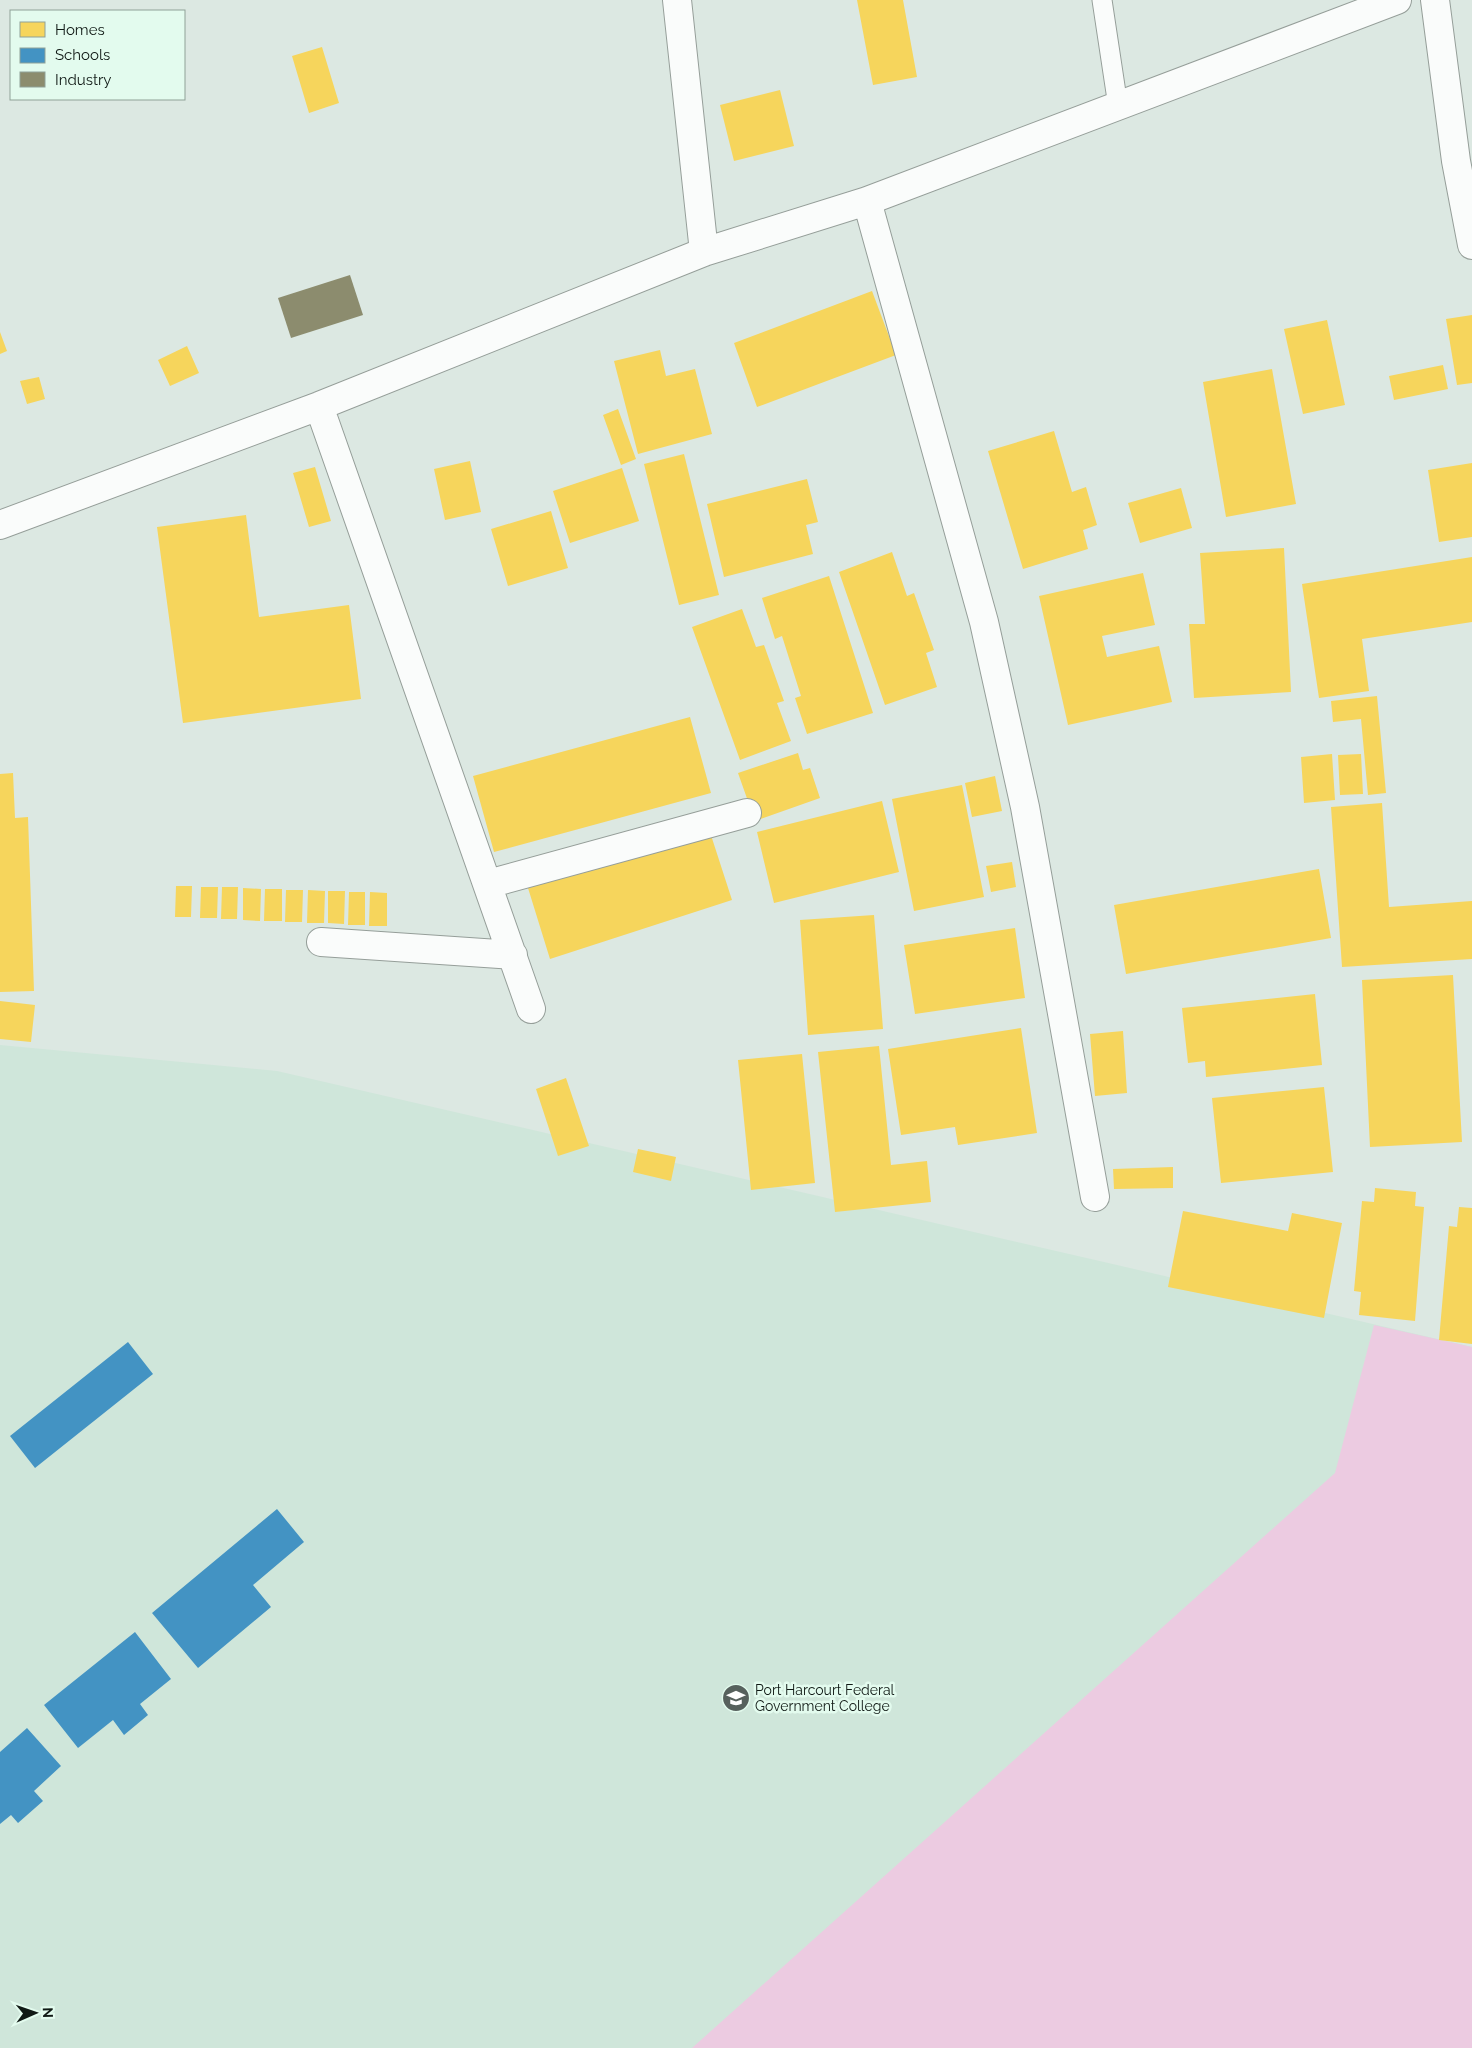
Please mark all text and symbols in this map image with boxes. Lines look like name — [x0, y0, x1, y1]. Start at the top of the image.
legend — [10, 10, 185, 100]
text: Homes — [55, 21, 105, 39]
text: Schools — [55, 46, 110, 64]
text: Industry — [55, 71, 111, 89]
place label: Port Harcourt Federal Government College — [755, 1682, 895, 1714]
school or university icon: Port Harcourt Federal Government College — [721, 1683, 751, 1713]
north arrow — [10, 1988, 60, 2038]
text: N — [40, 2007, 56, 2018]

